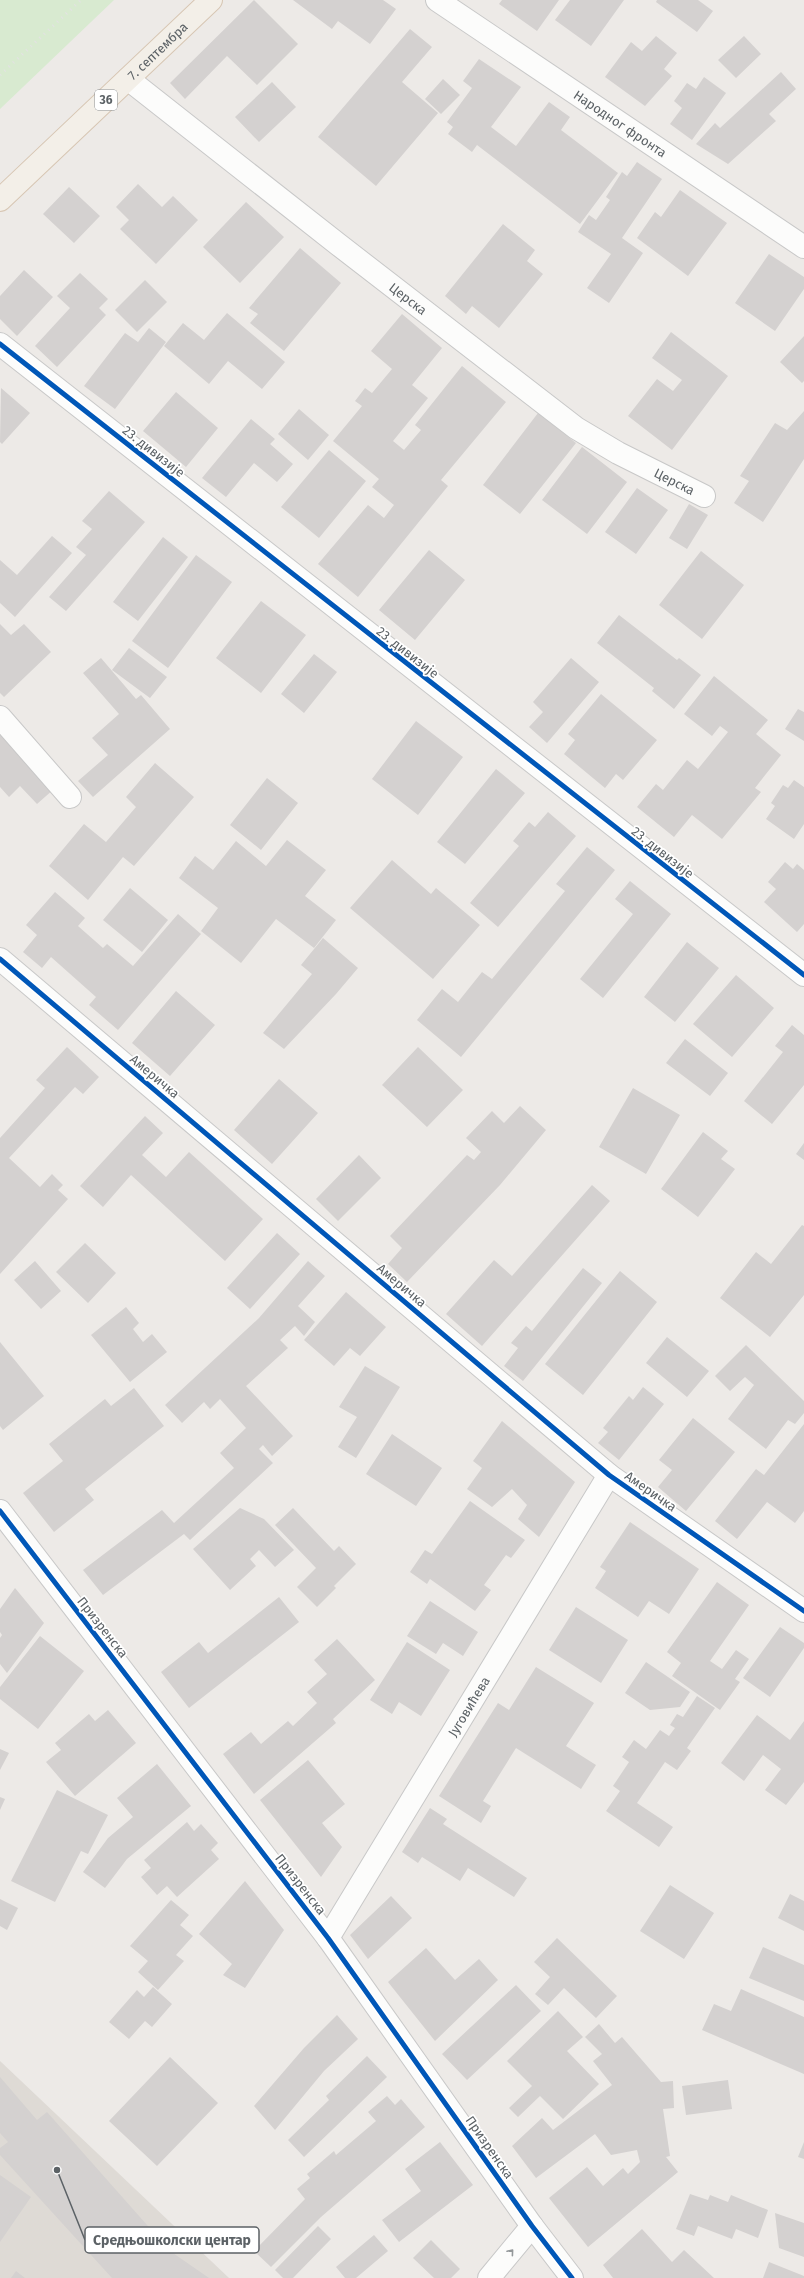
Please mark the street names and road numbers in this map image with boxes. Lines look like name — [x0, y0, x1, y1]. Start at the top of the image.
street label: 7. септембра — [125, 19, 191, 83]
street label: Народног фронта — [571, 87, 669, 160]
road number: 36 — [95, 90, 117, 110]
street label: Церска — [386, 280, 430, 318]
street label: 23. дивизије — [120, 423, 188, 480]
street label: Церска — [652, 465, 697, 498]
street label: 23. дивизије — [374, 624, 442, 681]
street label: 23. дивизије — [629, 824, 697, 881]
street label: Америчка — [127, 1051, 182, 1101]
street label: Америчка — [374, 1260, 429, 1310]
street label: Америчка — [622, 1468, 679, 1515]
street label: Призренска — [74, 1594, 131, 1661]
street label: Југовићева — [445, 1674, 493, 1739]
street label: Призренска — [272, 1851, 329, 1918]
street label: Призренска — [462, 2113, 517, 2182]

